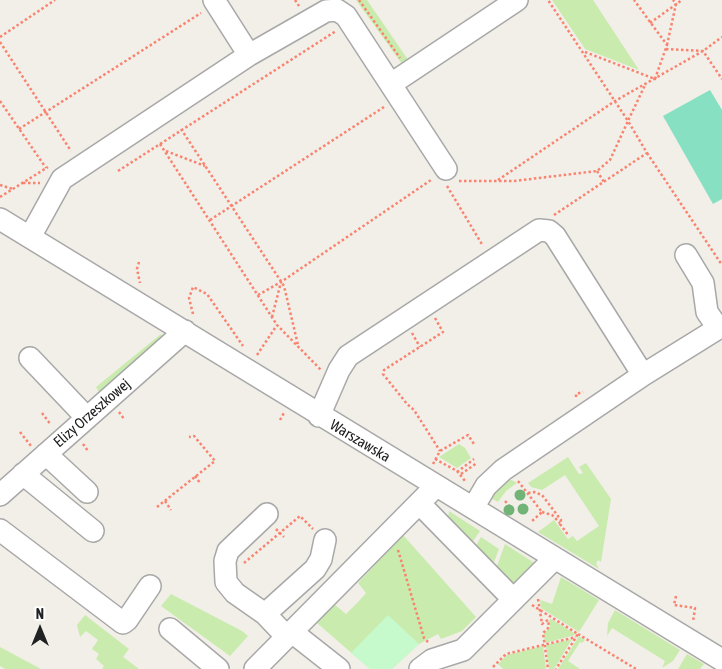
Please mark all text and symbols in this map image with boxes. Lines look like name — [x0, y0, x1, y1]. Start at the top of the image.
street label: Elizy Orzeszkowej — [50, 375, 134, 451]
street label: Warszawska — [327, 416, 393, 466]
north arrow — [15, 604, 65, 654]
text: N — [36, 606, 44, 622]

